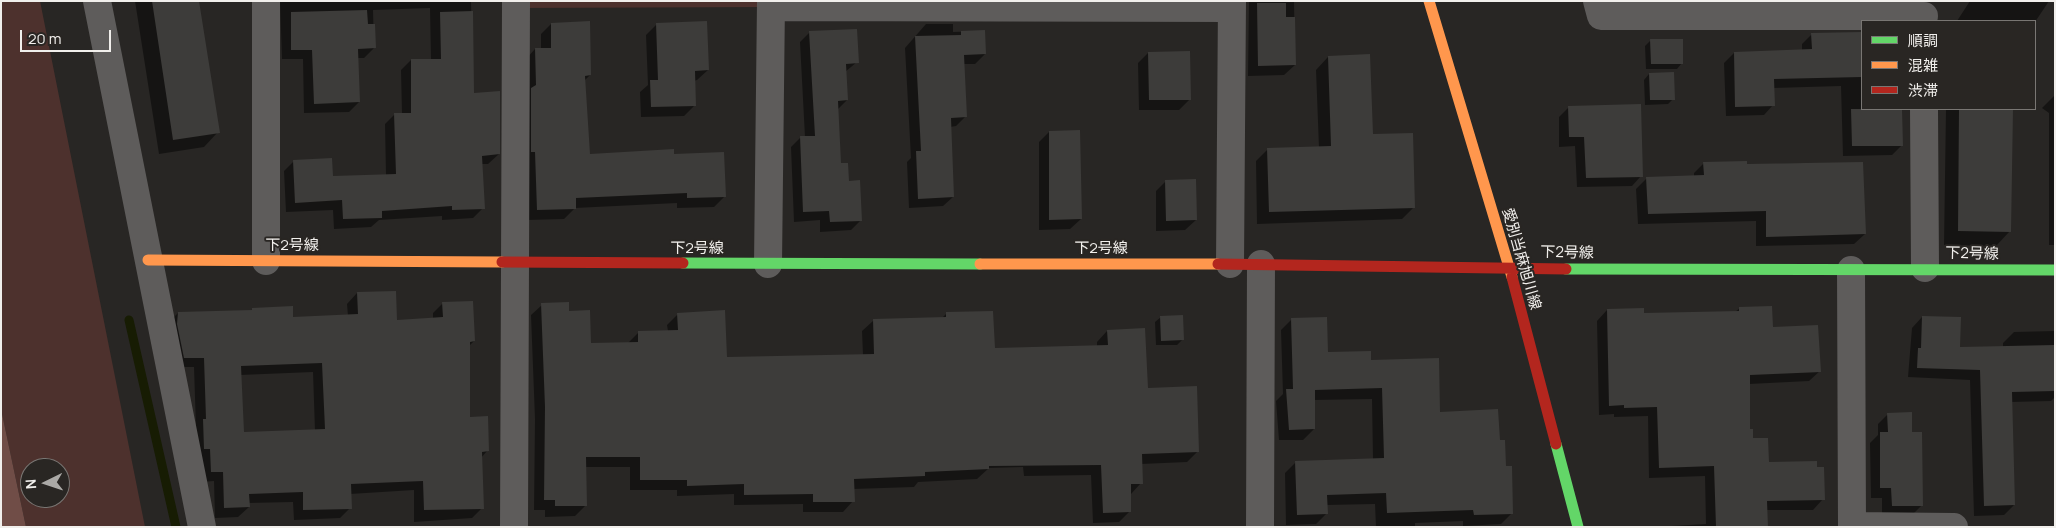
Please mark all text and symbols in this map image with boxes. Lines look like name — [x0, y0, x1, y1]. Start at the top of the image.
scale bar — [22, 20, 114, 52]
legend — [1861, 20, 2036, 110]
text: 20 m — [28, 28, 61, 49]
text: 順調 — [1908, 30, 1938, 51]
text: 混雑 — [1908, 55, 1938, 76]
text: 渋滞 — [1908, 80, 1938, 101]
street label: 愛別当麻旭川線 — [1498, 206, 1544, 312]
street label: 下2号線 — [265, 237, 319, 255]
street label: 下2号線 — [670, 240, 724, 258]
street label: 下2号線 — [1074, 240, 1128, 258]
street label: 下2号線 — [1540, 244, 1594, 262]
street label: 下2号線 — [1945, 245, 1999, 263]
north arrow — [20, 458, 70, 508]
text: N — [21, 478, 40, 490]

